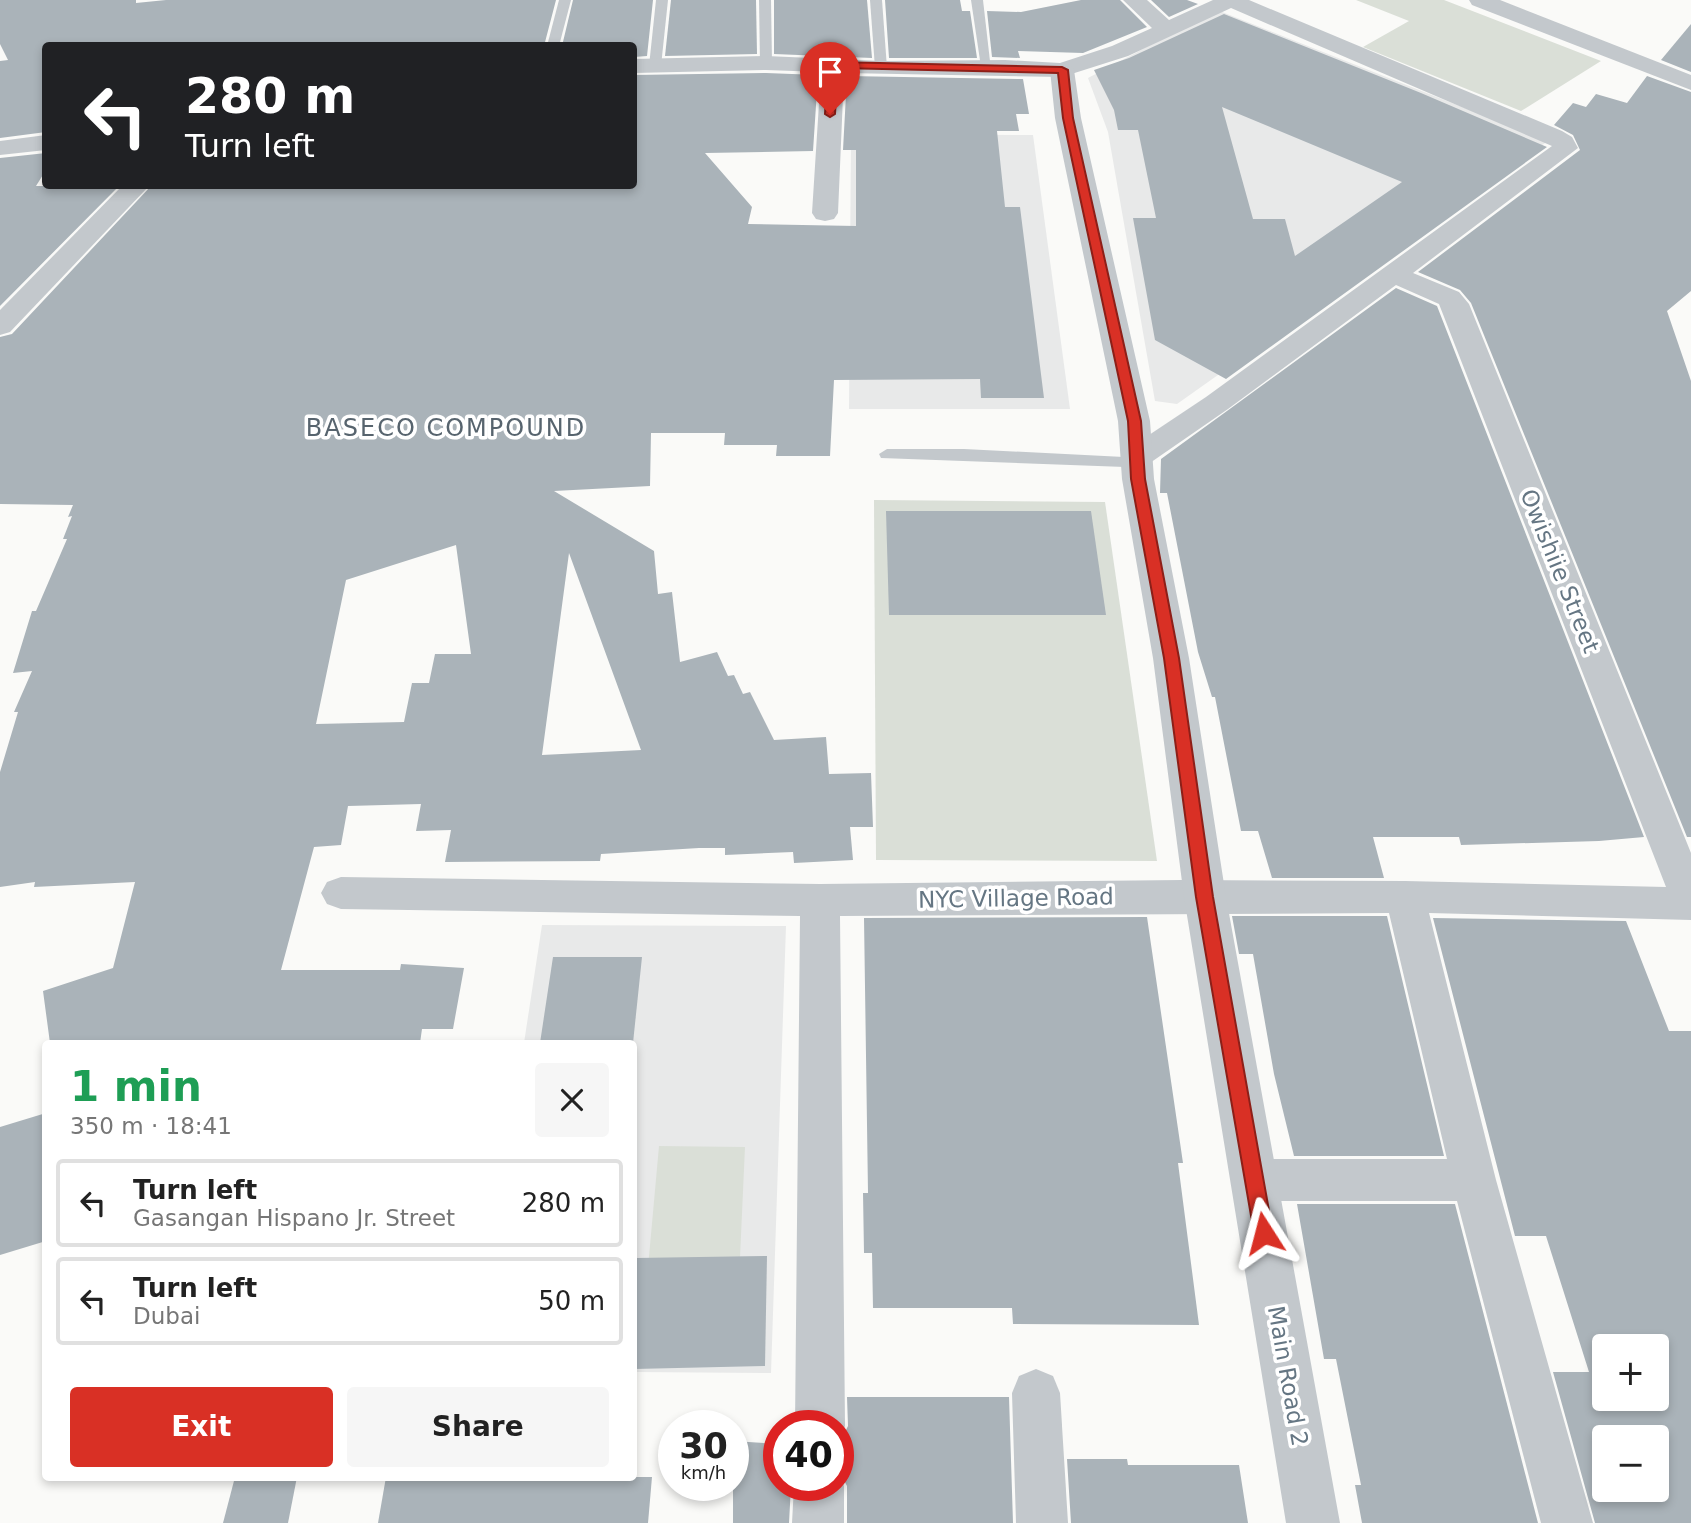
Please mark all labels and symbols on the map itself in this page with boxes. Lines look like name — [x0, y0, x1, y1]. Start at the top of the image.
pin — [800, 42, 860, 114]
district label: BASECO COMPOUND — [306, 414, 586, 442]
street label: Owishiie Street — [1515, 485, 1605, 657]
street label: NYC Village Road — [918, 883, 1114, 913]
position arrow — [1227, 1196, 1301, 1270]
street label: Main Road 2 — [1263, 1304, 1313, 1448]
speed limit sign: 40 — [763, 1410, 854, 1501]

